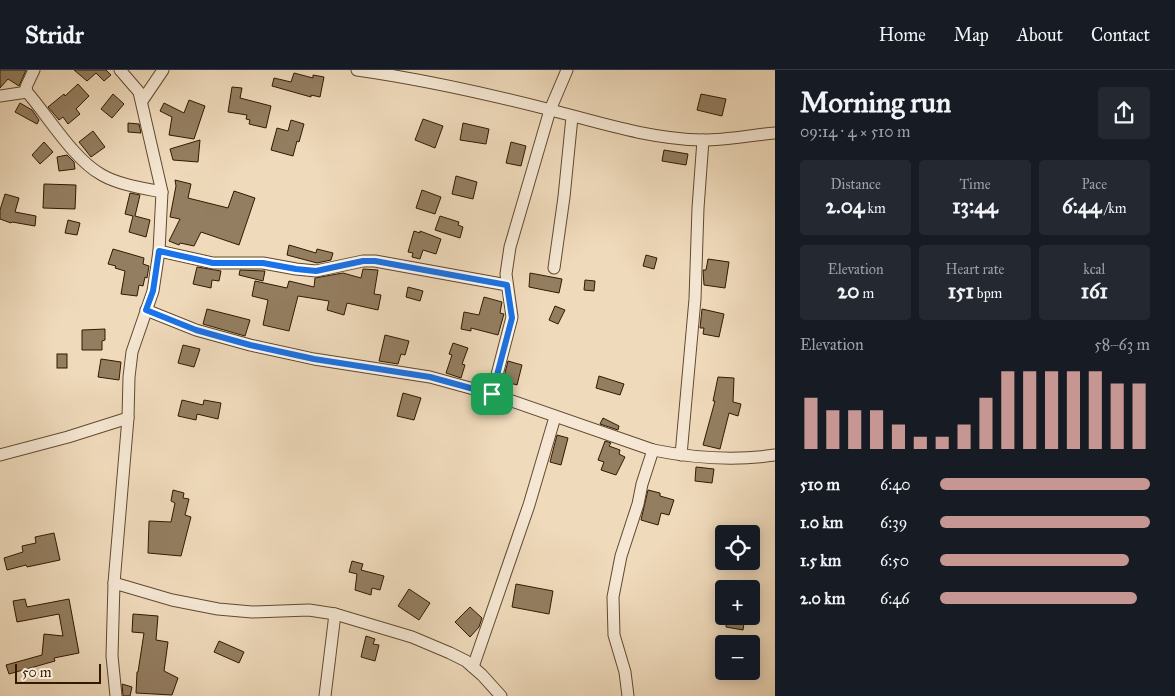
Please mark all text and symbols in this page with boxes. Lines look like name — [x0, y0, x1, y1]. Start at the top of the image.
text: Stridr — [25, 20, 84, 50]
text: Home — [879, 24, 926, 46]
text: Map — [954, 24, 989, 46]
text: About — [1017, 24, 1063, 46]
text: Contact — [1091, 24, 1150, 46]
text: Morning run — [800, 85, 951, 120]
button: share — [1098, 87, 1150, 139]
text: 09:14 · 4 × 510 m — [800, 122, 911, 141]
text: Distance — [831, 176, 881, 193]
text: Time — [959, 176, 990, 193]
text: Pace — [1082, 176, 1107, 193]
text: 2.04 — [825, 193, 865, 219]
text: 13:44 — [952, 193, 998, 219]
text: 6:44 — [1062, 193, 1102, 219]
text: km — [865, 200, 886, 217]
text: /km — [1102, 200, 1127, 217]
text: Elevation — [828, 261, 883, 278]
text: Heart rate — [946, 261, 1004, 278]
text: kcal — [1083, 261, 1105, 278]
text: 20 — [837, 278, 860, 304]
text: 151 — [948, 278, 974, 304]
text: 161 — [1081, 278, 1108, 304]
text: m — [860, 285, 874, 302]
text: bpm — [974, 285, 1002, 302]
text: Elevation — [800, 335, 864, 354]
text: 58–63 m — [1094, 335, 1150, 354]
pin — [471, 373, 513, 415]
icon: arrive — [478, 380, 506, 408]
text: 510 m — [800, 475, 840, 494]
text: 6:40 — [880, 475, 910, 494]
text: 1.0 km — [800, 513, 843, 532]
text: 6:39 — [880, 513, 907, 532]
map controls — [715, 525, 760, 680]
button: locate — [715, 525, 760, 570]
text: 1.5 km — [800, 551, 841, 570]
text: 6:50 — [880, 551, 909, 570]
button: + — [715, 580, 760, 625]
text: 2.0 km — [800, 589, 845, 608]
text: 6:46 — [880, 589, 909, 608]
button: − — [715, 635, 760, 680]
scale bar — [15, 661, 101, 684]
text: 50 m — [22, 664, 51, 681]

